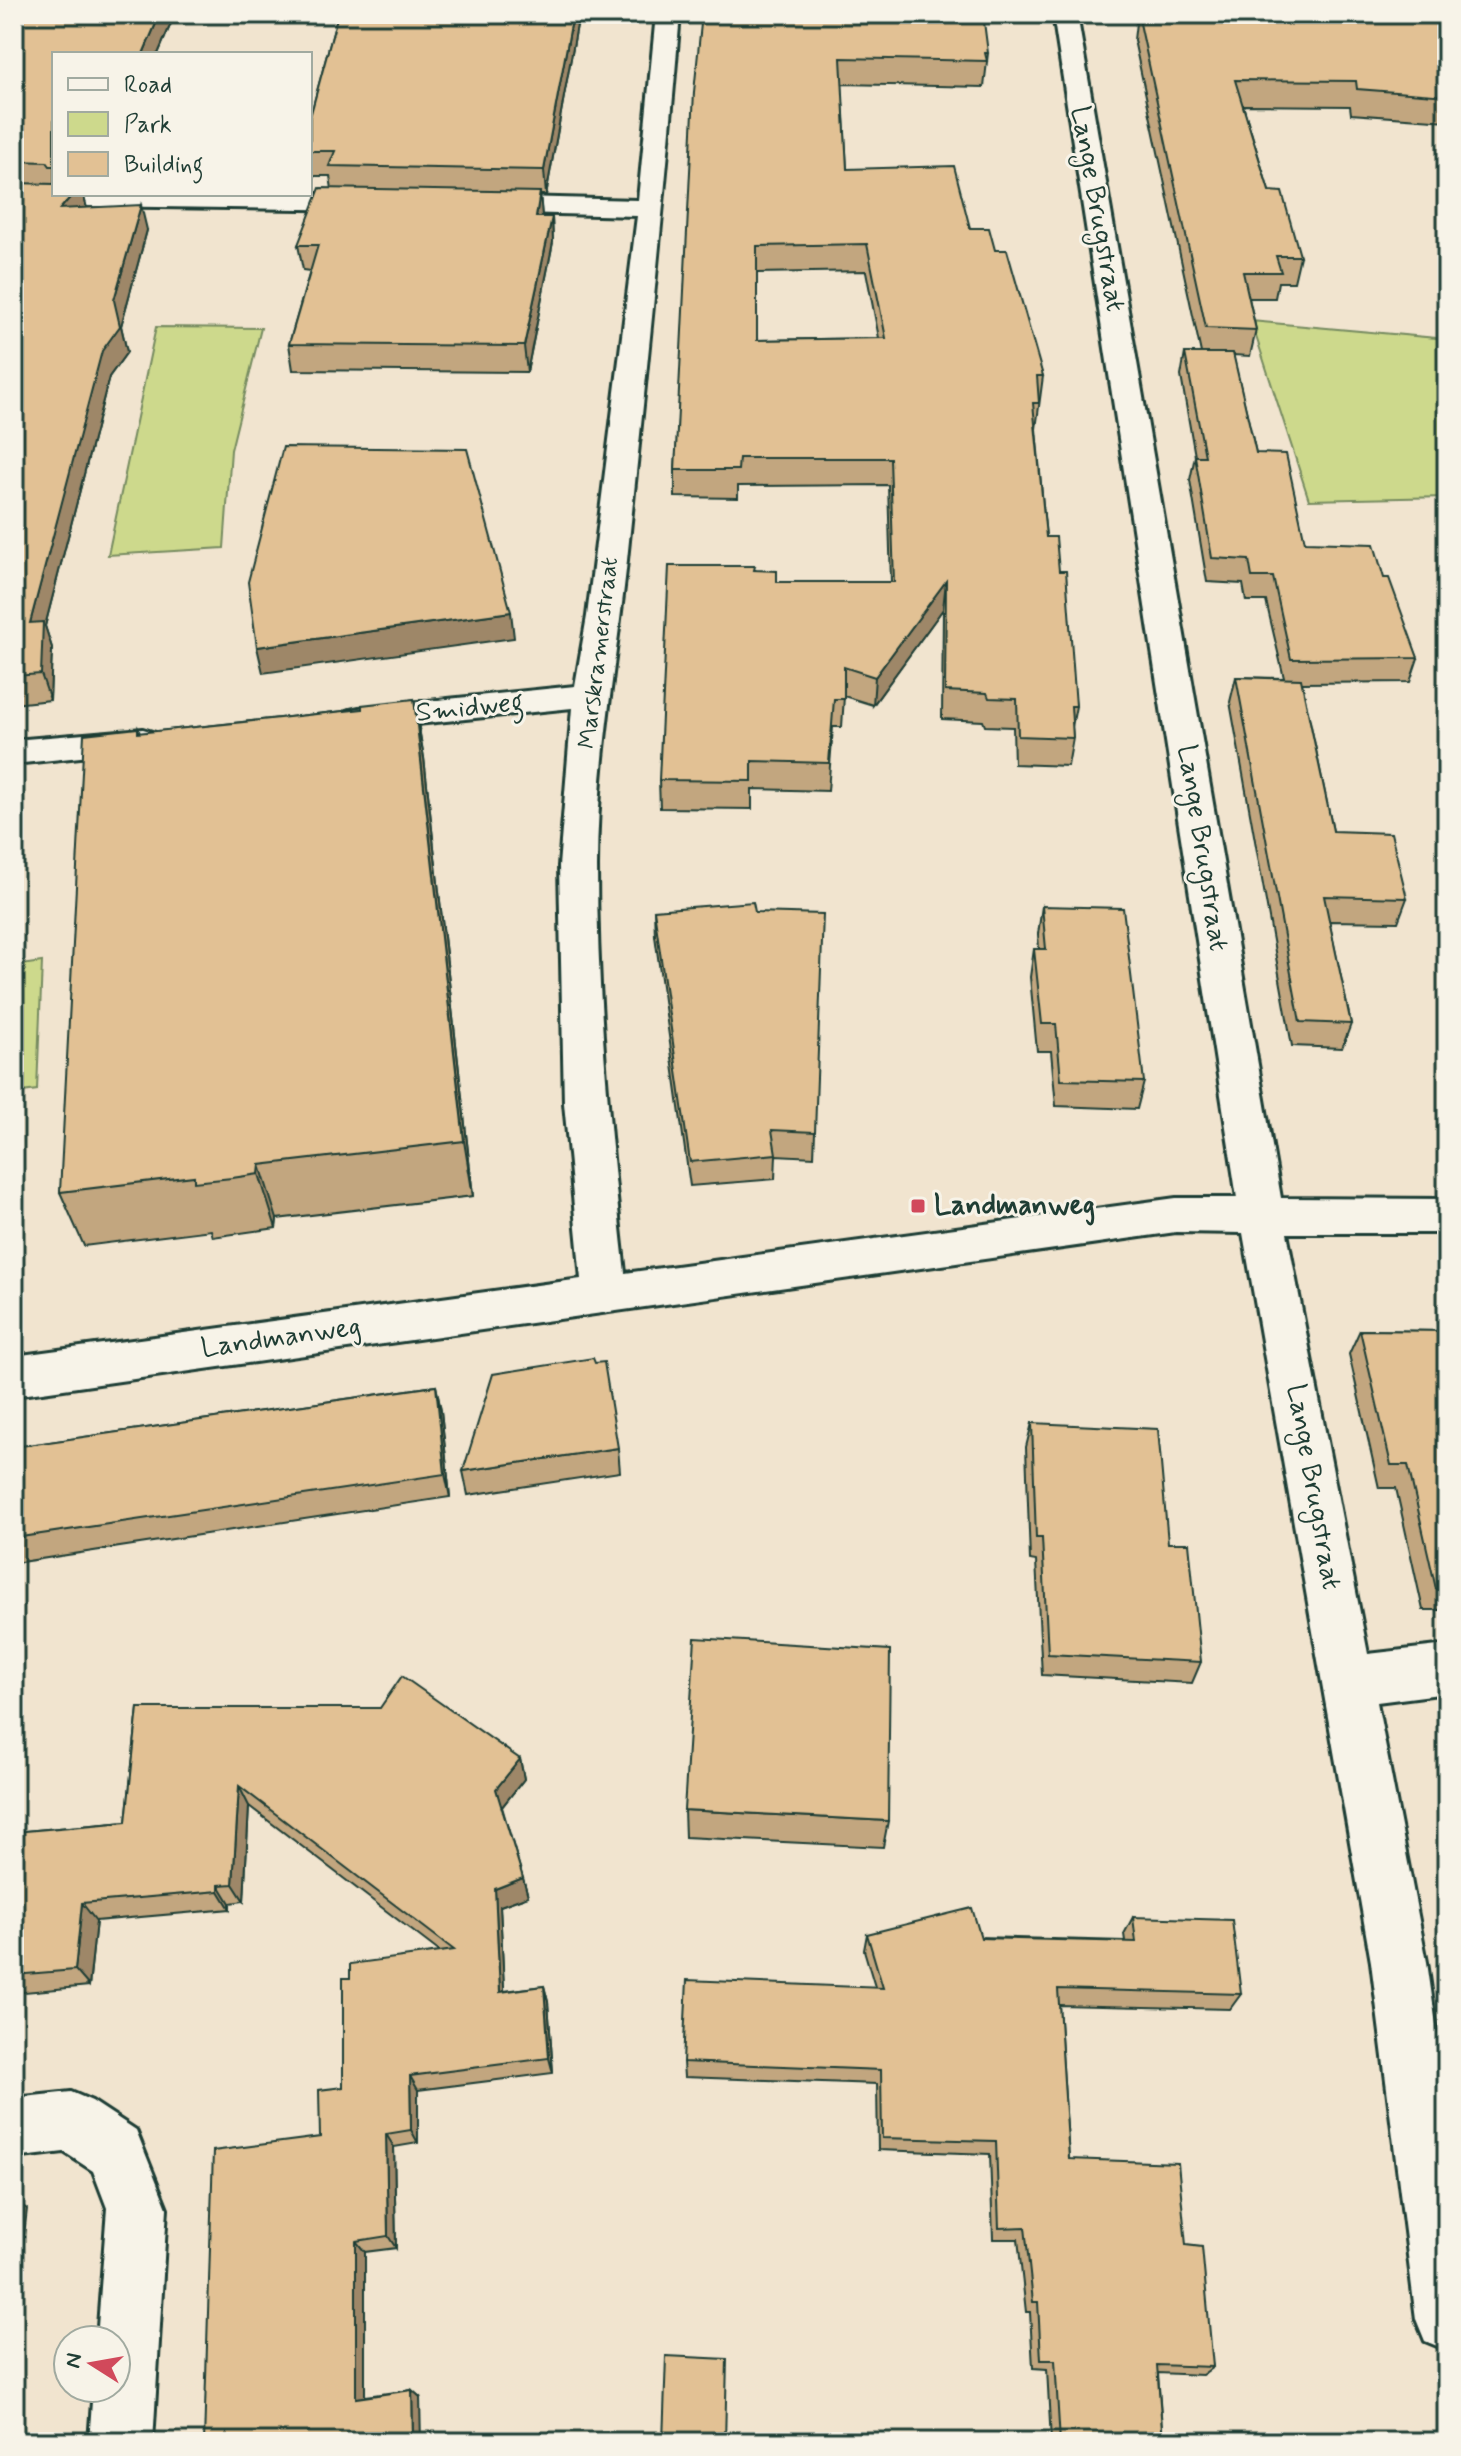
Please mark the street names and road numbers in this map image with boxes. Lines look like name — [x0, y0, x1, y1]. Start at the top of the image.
street label: Lange Brugstraat — [1059, 103, 1133, 315]
street label: Marskramerstraat — [572, 555, 626, 751]
street label: Smidweg — [414, 684, 526, 735]
street label: Lange Brugstraat — [1165, 742, 1237, 954]
street label: Landmanweg — [199, 1308, 363, 1368]
street label: Lange Brugstraat — [1275, 1381, 1349, 1593]

